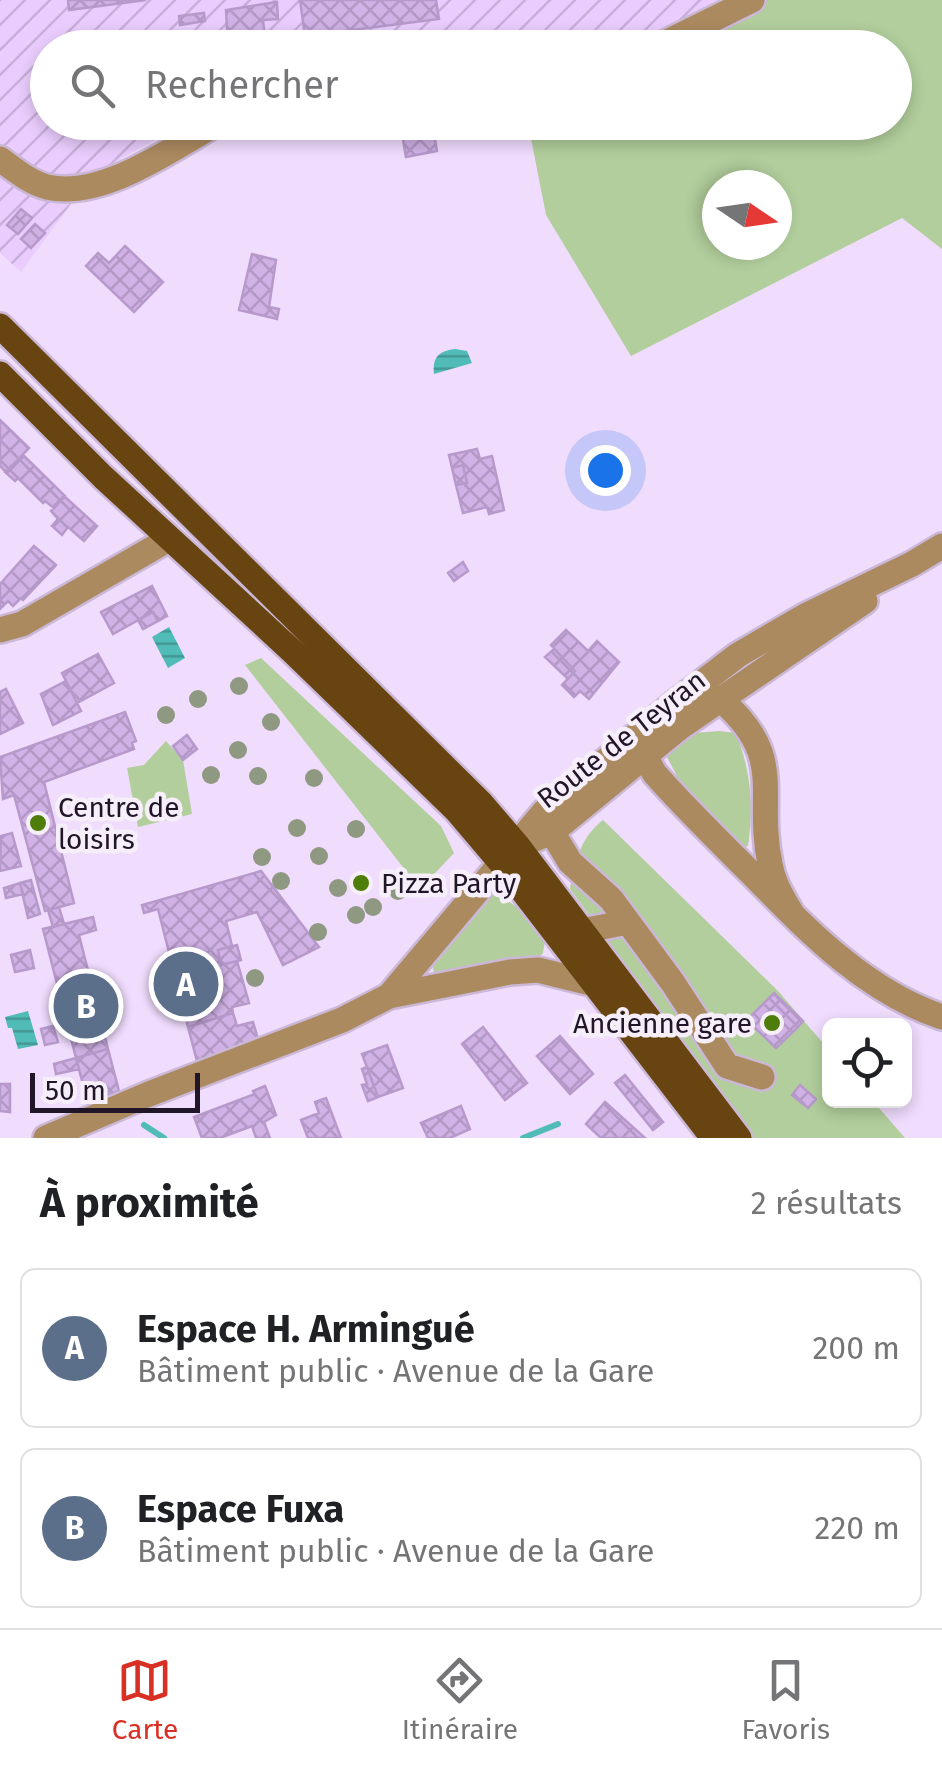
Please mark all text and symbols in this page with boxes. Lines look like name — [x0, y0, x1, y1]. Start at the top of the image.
search box — [30, 30, 912, 140]
icon: search — [65, 58, 120, 113]
text: Rechercher — [145, 62, 339, 108]
north arrow — [702, 170, 792, 260]
your location — [580, 445, 631, 496]
street label: Route de Teyran — [531, 664, 712, 815]
place label: Centre de loisirs — [58, 791, 180, 856]
marker: Centre de loisirs — [27, 812, 49, 834]
place label: Pizza Party — [381, 867, 517, 900]
marker: Pizza Party — [350, 872, 372, 894]
pin: A — [154, 946, 218, 1022]
pin: B — [54, 968, 118, 1044]
place label: Ancienne gare — [573, 1007, 752, 1040]
marker: Ancienne gare — [761, 1012, 783, 1034]
map controls — [822, 1018, 912, 1108]
button: locate — [822, 1018, 912, 1108]
scale bar — [30, 1068, 200, 1112]
text: 50 m — [45, 1074, 106, 1107]
text: À proximité — [40, 1178, 259, 1228]
text: 2 résultats — [751, 1184, 902, 1222]
text: Espace H. Armingué — [137, 1306, 475, 1352]
text: A — [65, 1329, 84, 1367]
text: 200 m — [813, 1329, 900, 1367]
text: Bâtiment public · Avenue de la Gare — [137, 1352, 654, 1390]
text: Espace Fuxa — [137, 1486, 344, 1532]
text: B — [65, 1509, 84, 1547]
text: 220 m — [815, 1509, 900, 1547]
text: Bâtiment public · Avenue de la Gare — [137, 1532, 654, 1570]
tab: Carte — [112, 1653, 178, 1746]
tab: Itinéraire — [402, 1653, 518, 1746]
tab: Favoris — [742, 1653, 830, 1746]

